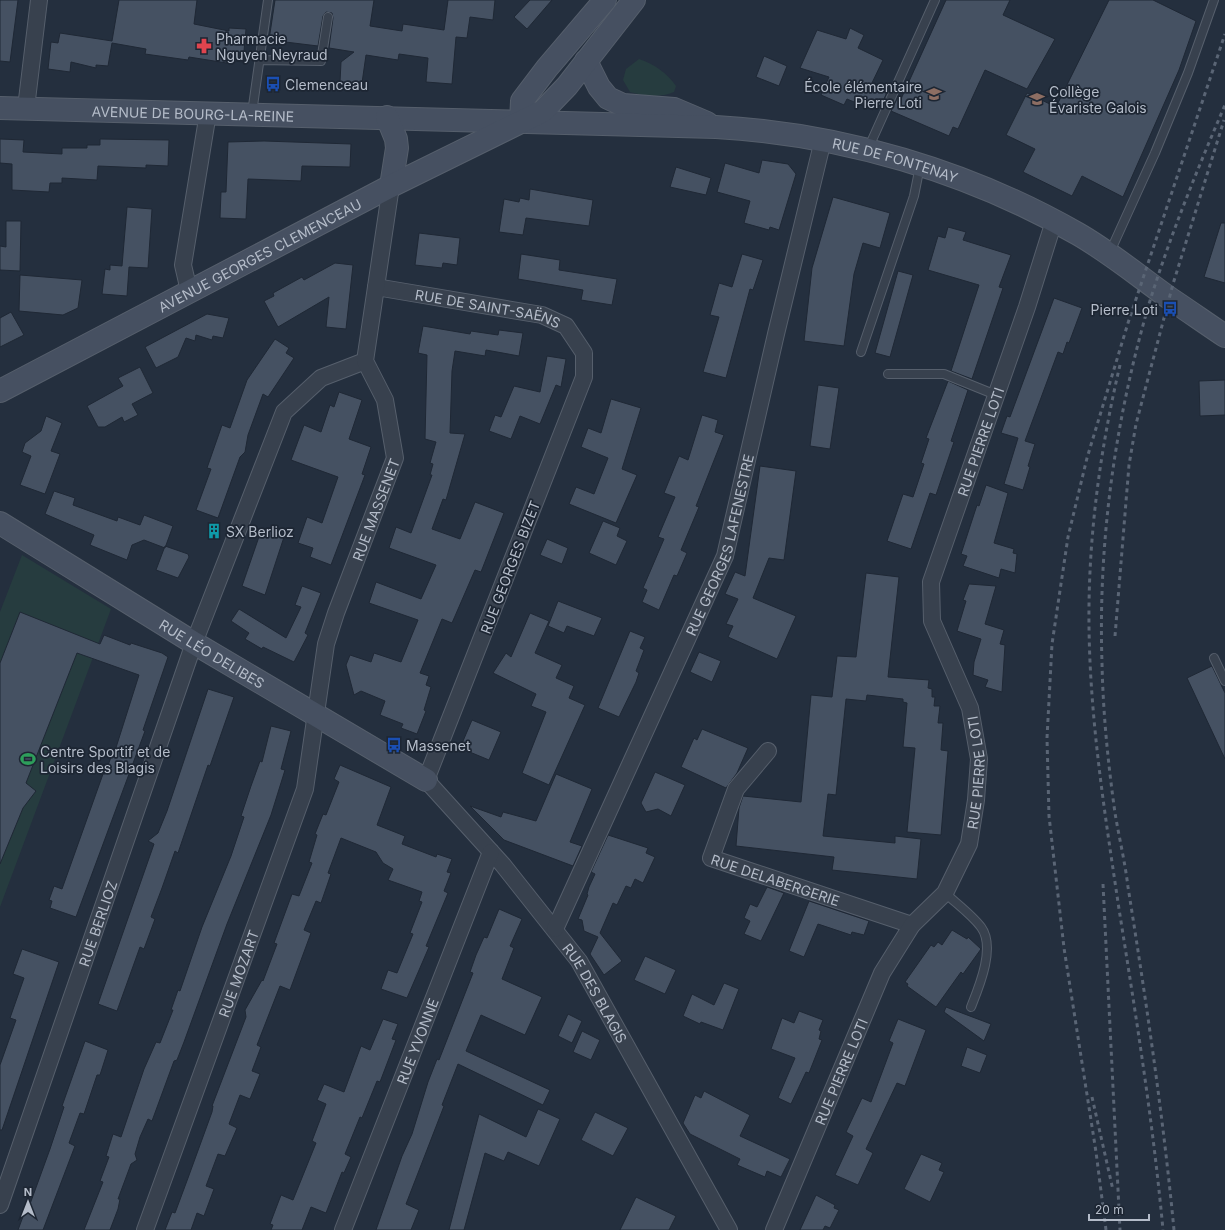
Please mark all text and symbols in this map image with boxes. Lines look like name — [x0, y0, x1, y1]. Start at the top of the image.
place label: Pharmacie Nguyen Neyraud — [216, 30, 328, 63]
pharmacy icon: Pharmacie Nguyen Neyraud — [195, 37, 213, 55]
bus stop icon: Clemenceau — [264, 75, 282, 93]
place label: Clemenceau — [285, 76, 368, 93]
place label: École élémentaire Pierre Loti — [804, 78, 922, 111]
place label: Collège Évariste Galois — [1049, 83, 1147, 116]
school or university icon: École élémentaire Pierre Loti — [925, 85, 943, 103]
school or university icon: Collège Évariste Galois — [1028, 90, 1046, 108]
street label: AVENUE DE BOURG-LA-REINE — [91, 102, 294, 124]
street label: RUE DE FONTENAY — [831, 134, 961, 186]
street label: AVENUE GEORGES CLEMENCEAU — [155, 195, 364, 315]
street label: RUE DE SAINT-SAËNS — [414, 285, 564, 331]
bus stop icon: Pierre Loti — [1161, 300, 1179, 318]
place label: Pierre Loti — [1091, 301, 1158, 318]
street label: RUE PIERRE LOTI — [953, 385, 1007, 498]
street label: RUE GEORGES LAFENESTRE — [681, 452, 757, 638]
street label: RUE MASSENET — [348, 456, 403, 563]
street label: RUE GEORGES BIZET — [477, 498, 543, 636]
building icon: SX Berlioz — [205, 522, 223, 540]
place label: SX Berlioz — [226, 523, 294, 540]
street label: RUE LÉO DELIBES — [156, 615, 268, 691]
street label: RUE PIERRE LOTI — [963, 715, 988, 830]
bus stop icon: Massenet — [385, 736, 403, 754]
place label: Massenet — [406, 737, 471, 754]
place label: Centre Sportif et de Loisirs des Blagis — [40, 743, 170, 776]
sports icon: Centre Sportif et de Loisirs des Blagis — [19, 750, 37, 768]
street label: RUE DELABERGERIE — [709, 850, 842, 909]
street label: RUE BERLIOZ — [75, 878, 120, 968]
street label: RUE MOZART — [214, 927, 262, 1019]
street label: RUE DES BLAGIS — [560, 940, 631, 1046]
street label: RUE YVONNE — [393, 996, 441, 1086]
street label: RUE PIERRE LOTI — [811, 1016, 871, 1127]
north arrow — [8, 1182, 48, 1222]
text: N — [24, 1185, 32, 1199]
scale bar — [1089, 1196, 1149, 1222]
text: 20 m — [1095, 1202, 1124, 1217]

